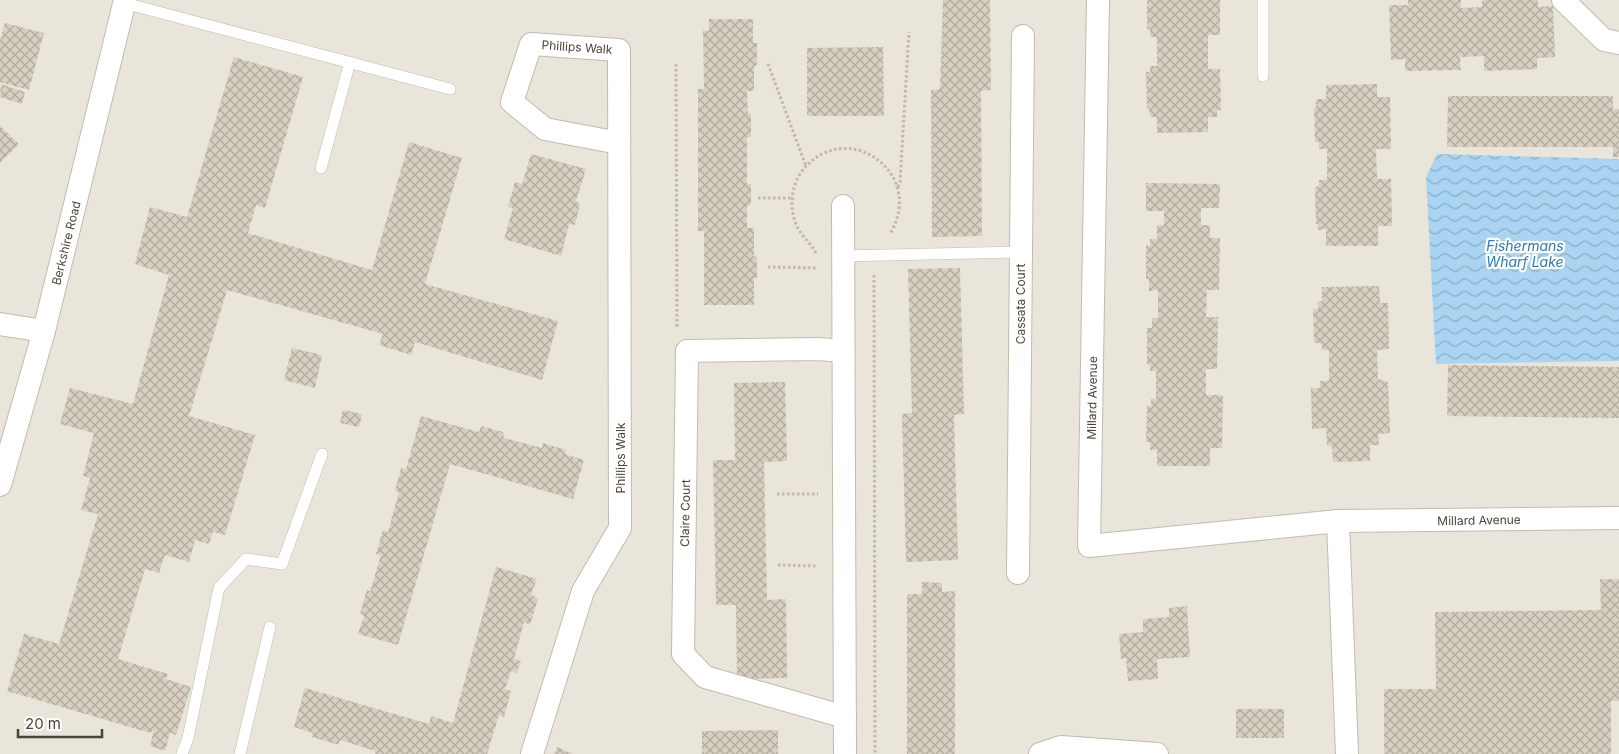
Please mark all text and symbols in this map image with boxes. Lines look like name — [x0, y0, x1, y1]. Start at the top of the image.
street label: Phillips Walk — [541, 37, 613, 57]
street label: Berkshire Road — [48, 199, 84, 287]
water label: Fishermans Wharf Lake — [1486, 237, 1564, 270]
street label: Cassata Court — [1013, 264, 1028, 344]
street label: Millard Avenue — [1084, 356, 1100, 440]
street label: Phillips Walk — [613, 422, 628, 493]
street label: Claire Court — [677, 479, 693, 547]
street label: Millard Avenue — [1437, 512, 1521, 528]
scale bar — [18, 706, 101, 738]
text: 20 m — [25, 714, 61, 733]

